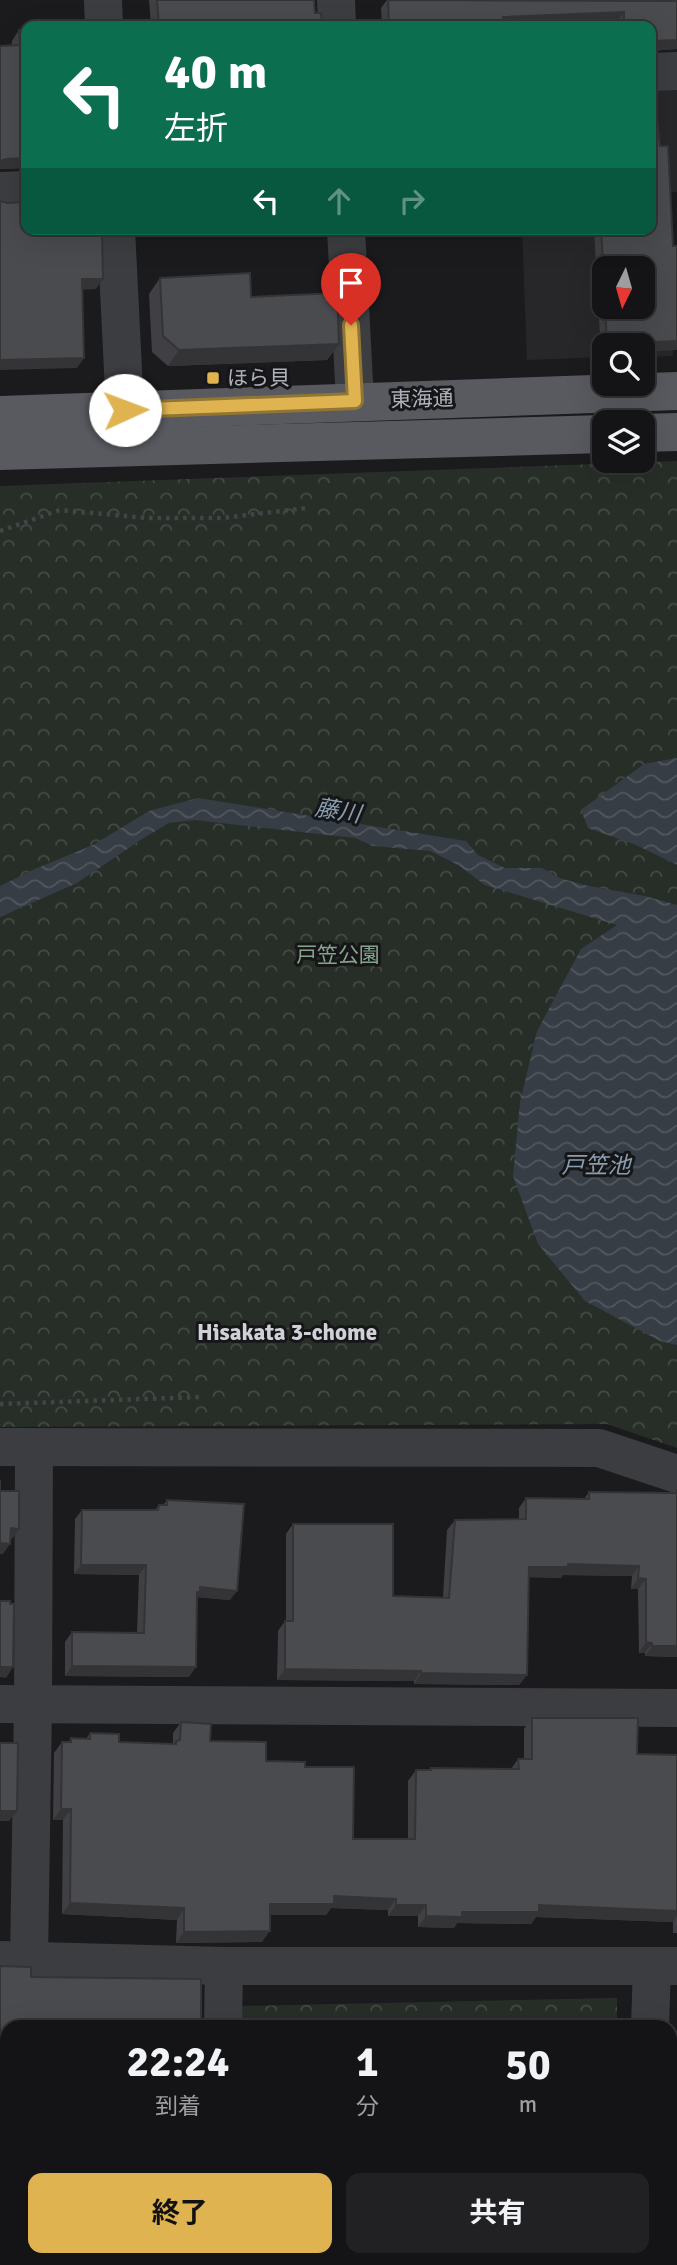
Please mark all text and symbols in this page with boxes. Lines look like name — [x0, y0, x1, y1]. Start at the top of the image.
text: 40 m — [164, 42, 267, 102]
icon: left — [49, 49, 140, 140]
text: 左折 — [164, 109, 228, 148]
icon: left — [247, 182, 285, 220]
icon: ahead — [320, 182, 358, 220]
icon: right — [393, 182, 431, 220]
pin — [321, 253, 381, 325]
north arrow — [592, 256, 654, 318]
map controls — [592, 256, 655, 473]
icon: arrive — [332, 264, 370, 302]
button: search — [592, 333, 655, 396]
place label: ほら貝 — [227, 365, 290, 391]
marker: ほら貝 — [205, 370, 221, 386]
position arrow — [88, 373, 162, 447]
street label: 東海通 — [390, 385, 454, 413]
button: layers — [592, 410, 655, 473]
water label: 藤川 — [313, 793, 366, 829]
park label: 戸笠公園 — [296, 942, 380, 968]
water label: 戸笠池 — [562, 1151, 633, 1180]
district label: Hisakata 3-chome — [197, 1318, 377, 1347]
text: 22:24 — [126, 2037, 229, 2088]
text: 1 — [356, 2037, 379, 2088]
text: 50 — [505, 2040, 551, 2091]
text: m — [519, 2090, 537, 2119]
text: 到着 — [155, 2092, 201, 2121]
text: 分 — [356, 2092, 379, 2121]
button: 終了 — [28, 2173, 332, 2253]
button: 共有 — [346, 2173, 649, 2253]

